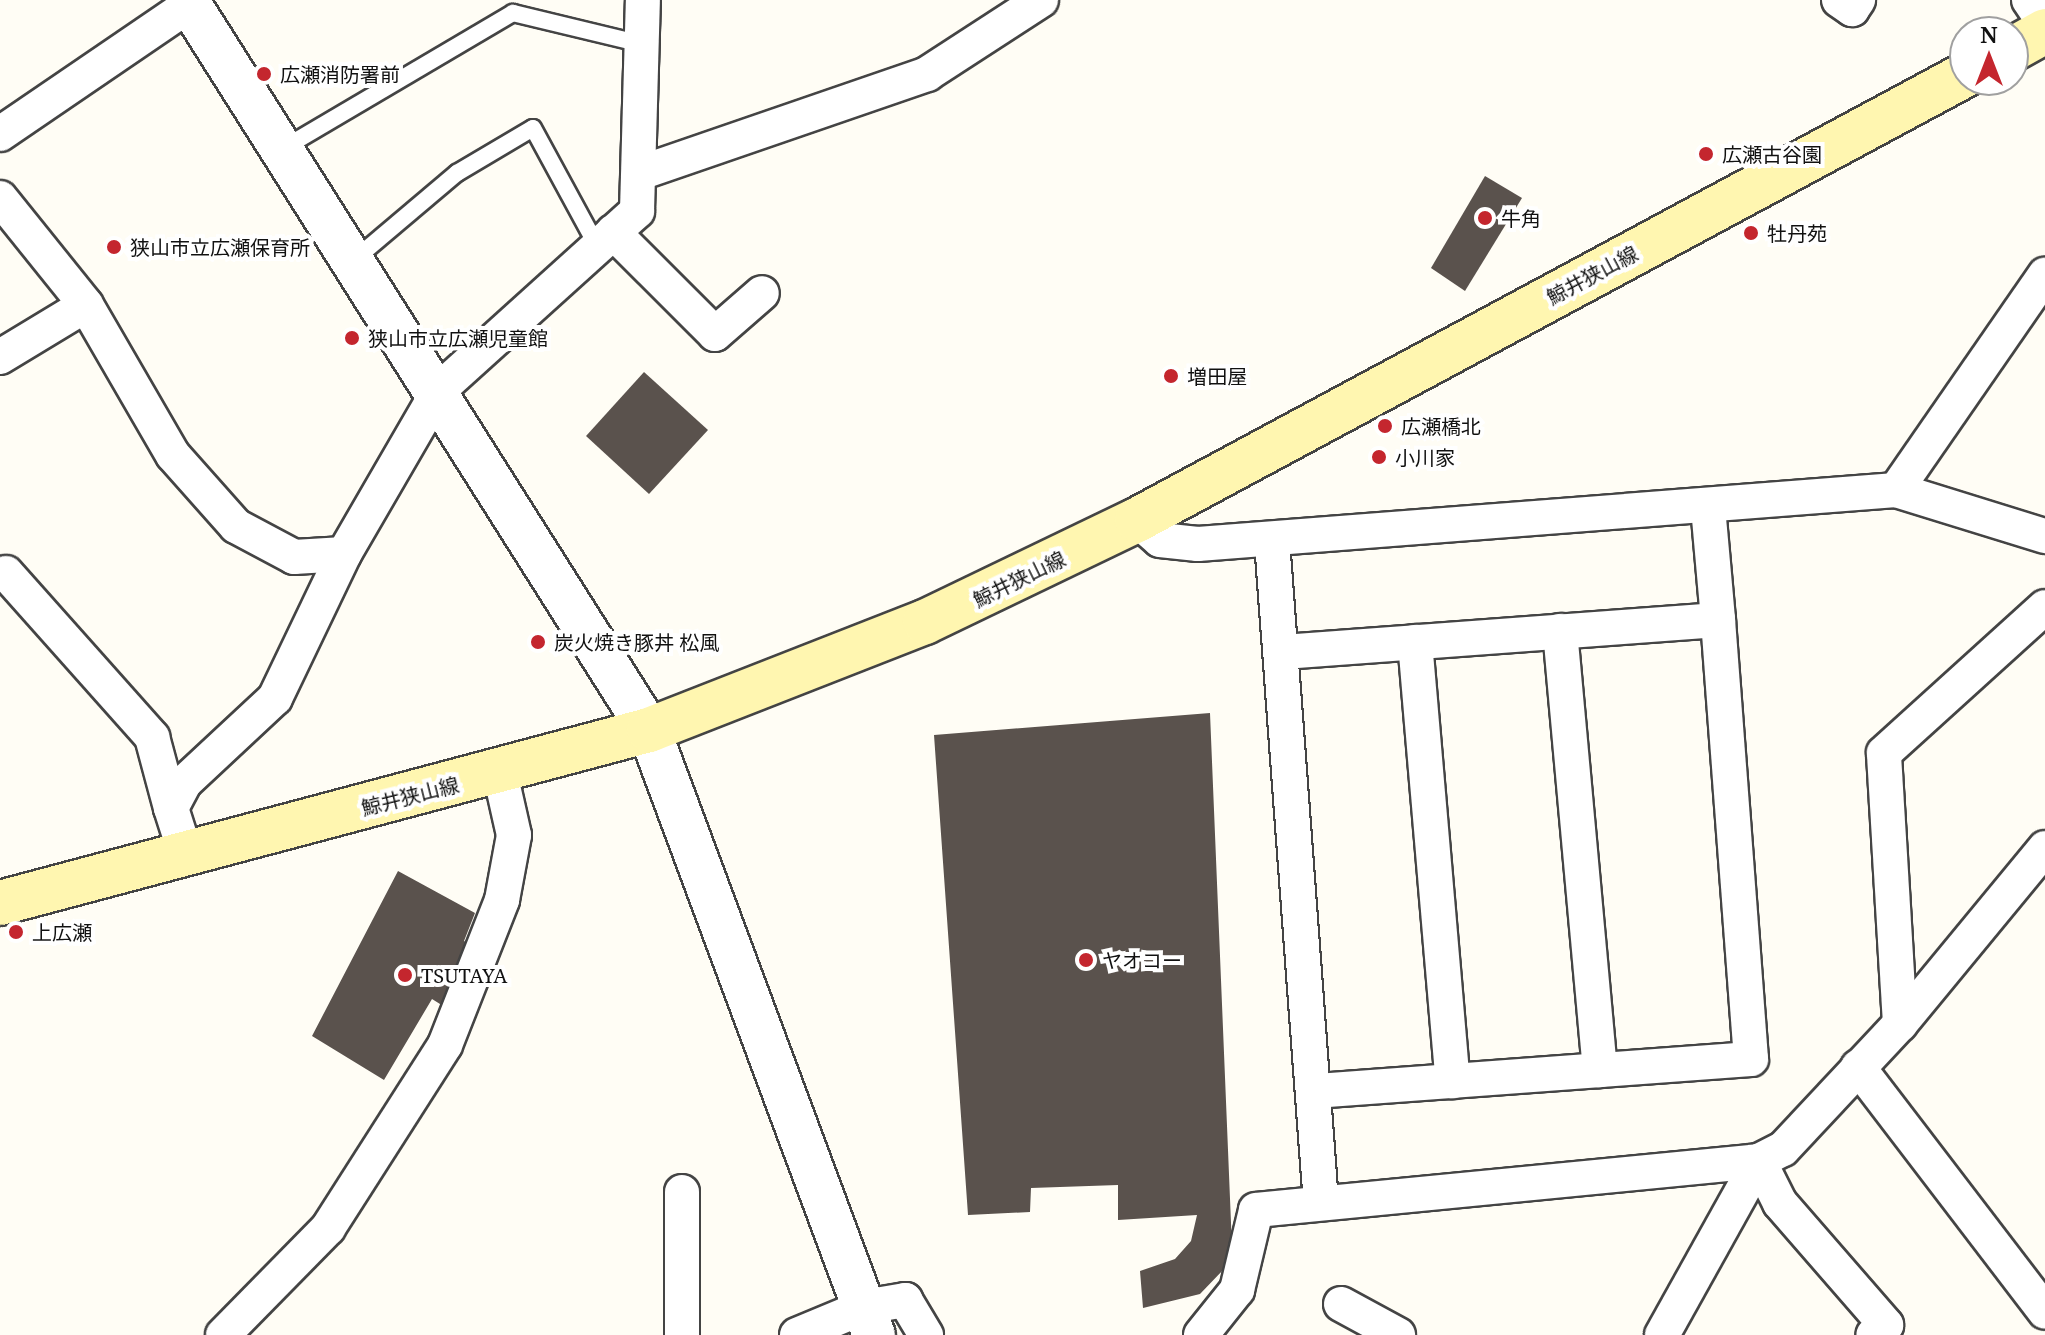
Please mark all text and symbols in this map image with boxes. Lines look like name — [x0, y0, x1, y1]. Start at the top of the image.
north arrow — [1949, 16, 2029, 96]
text: N — [1980, 19, 1998, 49]
place label: 広瀬消防署前 — [280, 62, 400, 86]
marker: 広瀬消防署前 — [255, 65, 273, 83]
place label: 広瀬古谷園 — [1722, 142, 1822, 166]
marker: 広瀬古谷園 — [1697, 145, 1715, 163]
place label: 牛角 — [1501, 206, 1541, 230]
marker: 牛角 — [1476, 209, 1494, 227]
place label: 牡丹苑 — [1767, 221, 1827, 245]
marker: 牡丹苑 — [1742, 224, 1760, 242]
place label: 狭山市立広瀬保育所 — [130, 235, 310, 259]
marker: 狭山市立広瀬保育所 — [105, 238, 123, 256]
street label: 鯨井狭山線 — [1542, 241, 1642, 309]
place label: 狭山市立広瀬児童館 — [368, 326, 548, 350]
marker: 狭山市立広瀬児童館 — [343, 329, 361, 347]
place label: 増田屋 — [1187, 364, 1247, 388]
marker: 増田屋 — [1162, 367, 1180, 385]
place label: 広瀬橋北 — [1401, 414, 1481, 438]
marker: 広瀬橋北 — [1376, 417, 1394, 435]
place label: 小川家 — [1395, 445, 1455, 469]
marker: 小川家 — [1370, 448, 1388, 466]
street label: 鯨井狭山線 — [969, 546, 1069, 612]
place label: 炭火焼き豚丼 松風 — [554, 630, 719, 654]
marker: 炭火焼き豚丼 松風 — [529, 633, 547, 651]
street label: 鯨井狭山線 — [359, 772, 461, 820]
place label: 上広瀬 — [32, 920, 92, 944]
marker: 上広瀬 — [7, 923, 25, 941]
place label: ヤオコー — [1102, 948, 1182, 972]
marker: ヤオコー — [1077, 951, 1095, 969]
place label: TSUTAYA — [421, 963, 507, 987]
marker: TSUTAYA — [396, 966, 414, 984]

